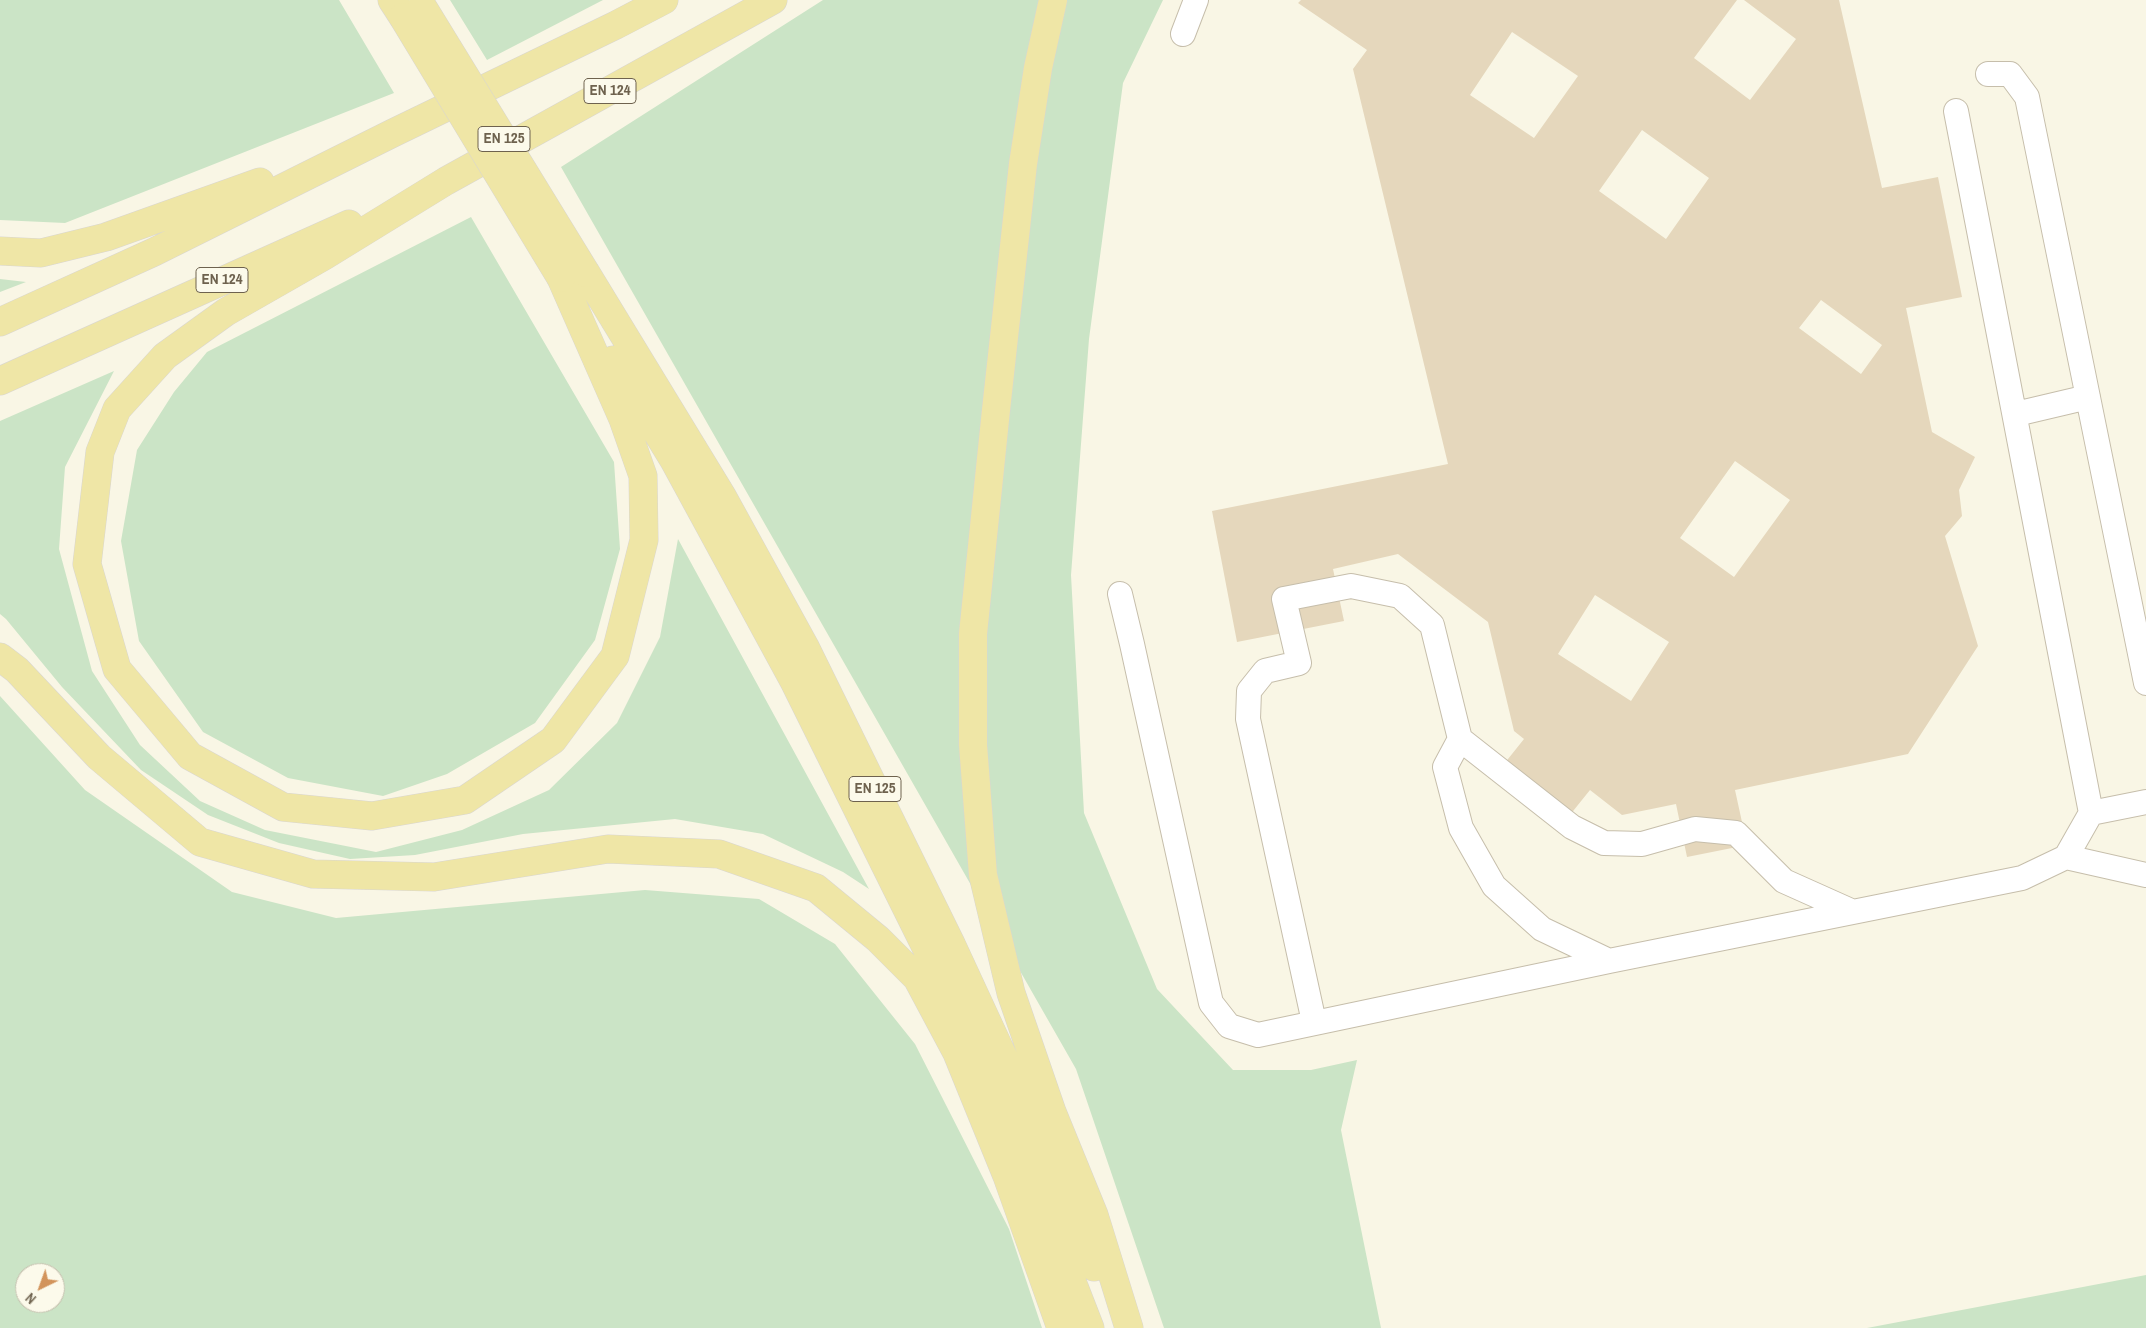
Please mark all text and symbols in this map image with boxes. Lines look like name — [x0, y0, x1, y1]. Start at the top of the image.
road number: EN 124 — [584, 78, 636, 104]
road number: EN 125 — [478, 126, 530, 152]
road number: EN 124 — [196, 268, 248, 292]
road number: EN 125 — [849, 776, 901, 802]
north arrow — [15, 1263, 65, 1313]
text: N — [22, 1289, 40, 1308]

